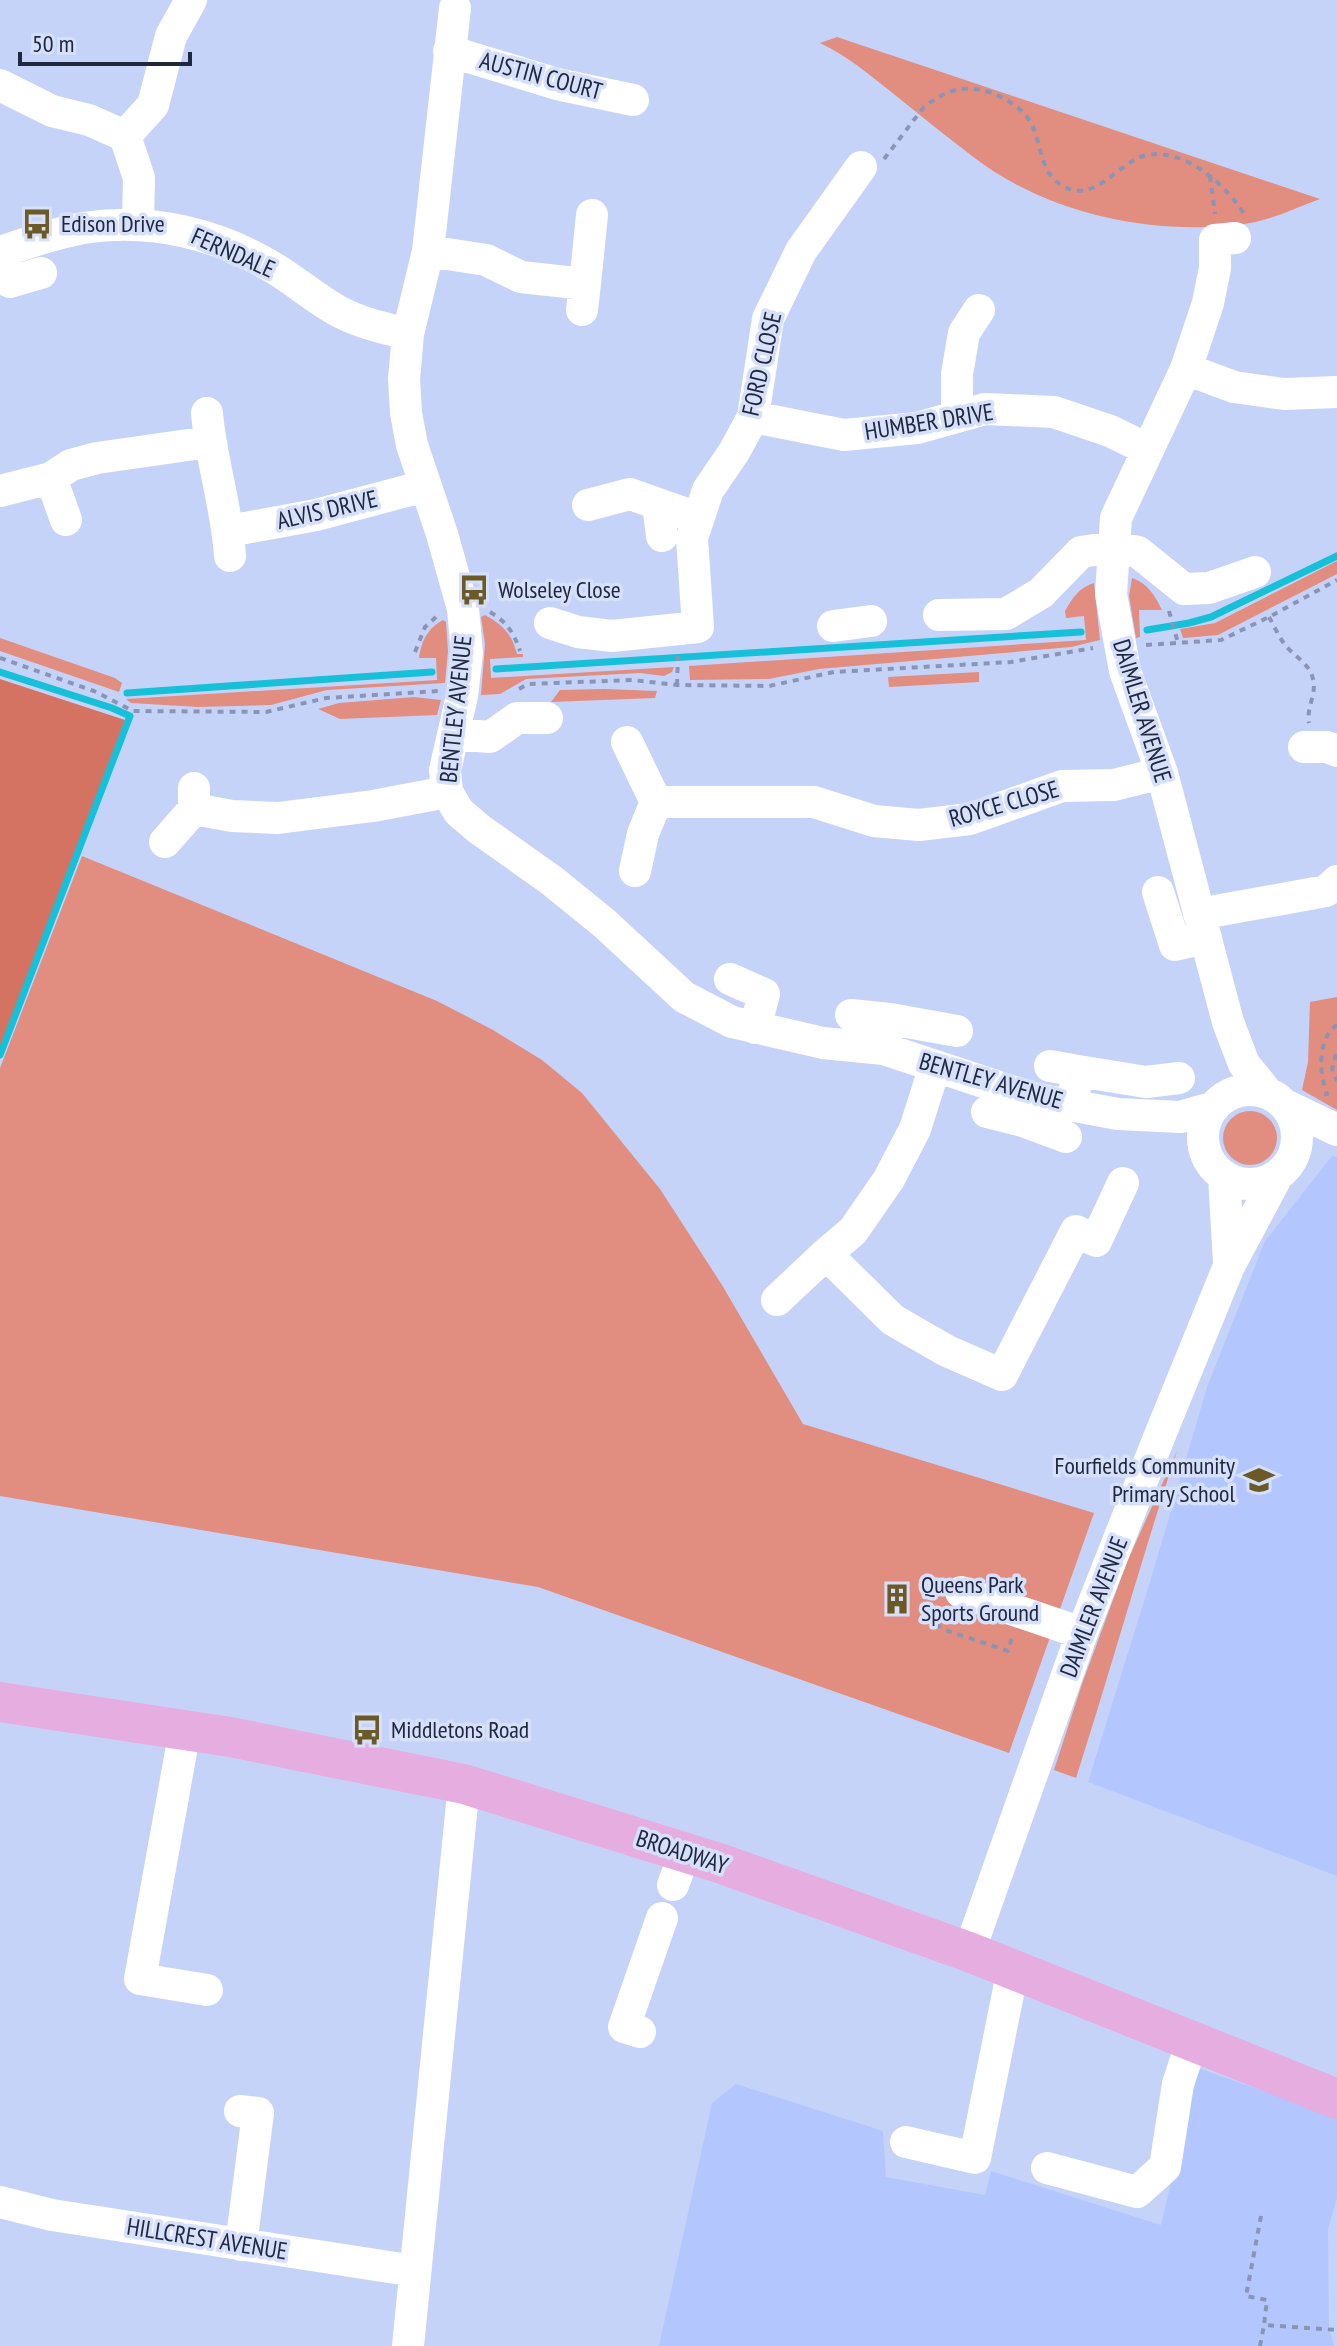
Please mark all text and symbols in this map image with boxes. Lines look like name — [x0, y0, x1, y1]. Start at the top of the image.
scale bar — [20, 16, 190, 66]
text: 50 m — [32, 28, 74, 59]
street label: AUSTIN COURT — [476, 44, 606, 107]
bus stop icon: Edison Drive — [20, 207, 54, 241]
place label: Edison Drive — [61, 208, 165, 239]
street label: FERNDALE — [187, 220, 280, 285]
street label: FORD CLOSE — [735, 309, 788, 419]
street label: HUMBER DRIVE — [862, 396, 996, 447]
street label: ALVIS DRIVE — [273, 483, 380, 536]
bus stop icon: Wolseley Close — [457, 573, 491, 607]
place label: Wolseley Close — [498, 574, 621, 605]
street label: BENTLEY AVENUE — [432, 634, 479, 784]
street label: DAIMLER AVENUE — [1106, 636, 1179, 786]
street label: ROYCE CLOSE — [945, 773, 1062, 834]
street label: BENTLEY AVENUE — [916, 1045, 1067, 1116]
place label: Fourfields Community Primary School — [1055, 1450, 1235, 1509]
school or university icon: Fourfields Community Primary School — [1242, 1463, 1276, 1497]
street label: DAIMLER AVENUE — [1053, 1532, 1135, 1682]
place label: Queens Park Sports Ground — [921, 1569, 1039, 1628]
building icon: Queens Park Sports Ground — [880, 1582, 914, 1616]
bus stop icon: Middletons Road — [350, 1713, 384, 1747]
place label: Middletons Road — [391, 1714, 529, 1745]
street label: BROADWAY — [632, 1822, 732, 1881]
street label: HILLCREST AVENUE — [125, 2211, 290, 2266]

